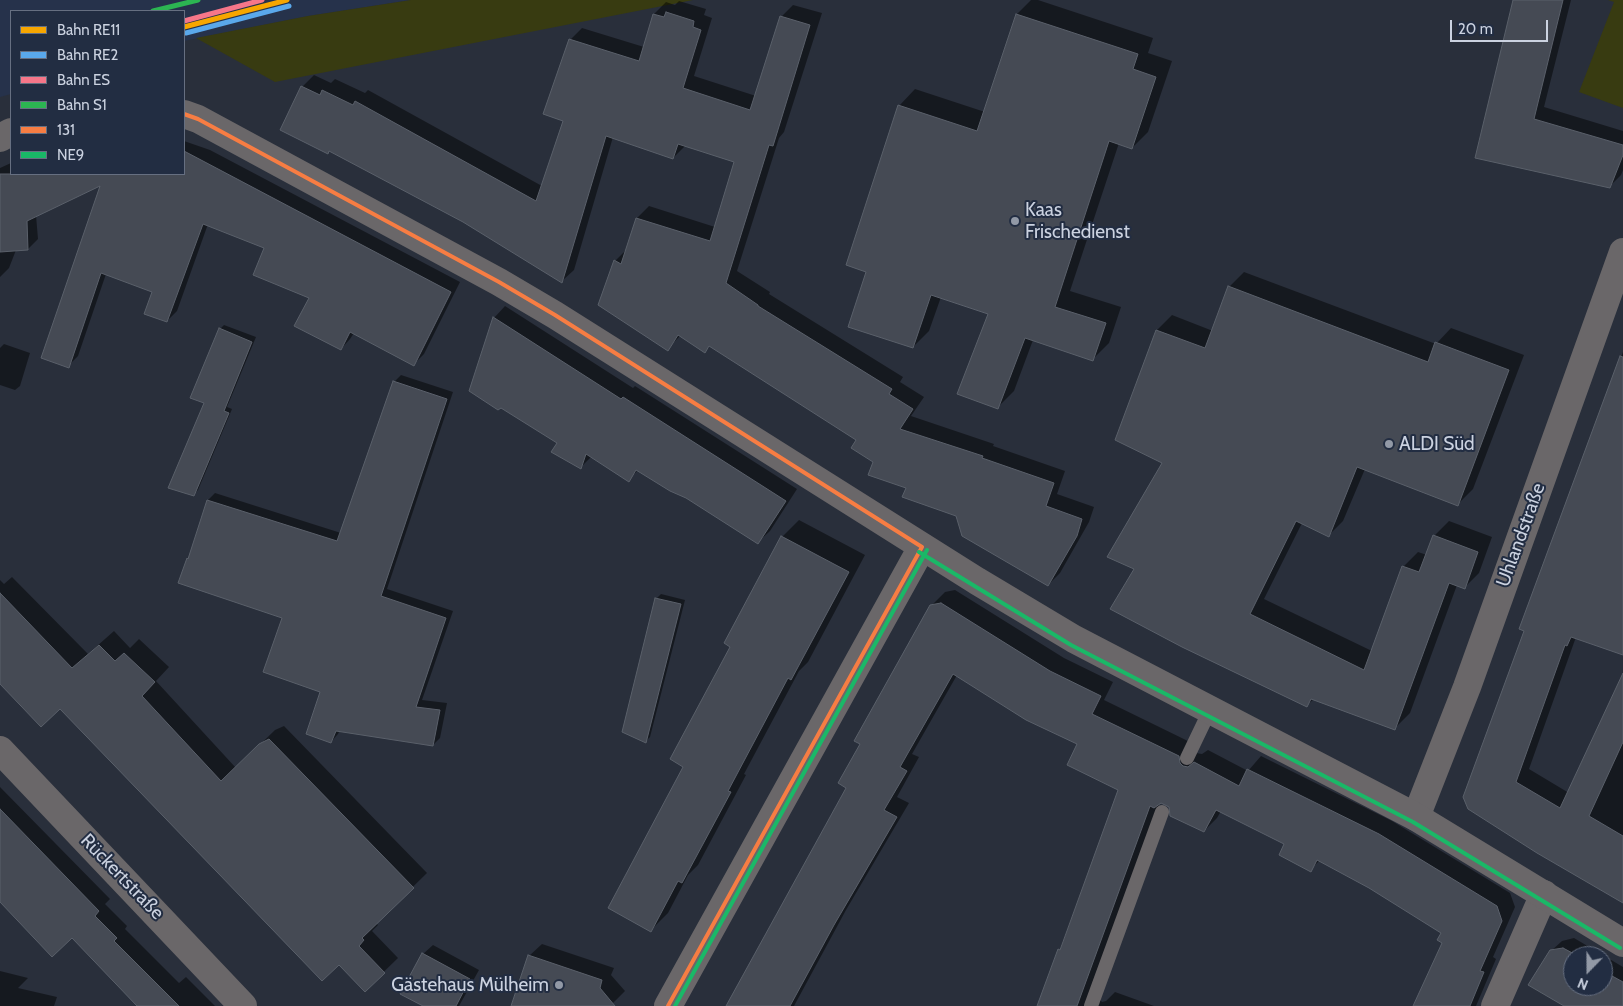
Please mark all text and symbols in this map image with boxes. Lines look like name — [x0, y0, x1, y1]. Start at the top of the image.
legend — [10, 10, 185, 175]
scale bar — [1453, 10, 1550, 42]
text: 20 m — [1458, 20, 1493, 38]
text: Bahn RE11 — [57, 21, 120, 39]
text: Bahn RE2 — [57, 46, 118, 64]
text: Bahn ES — [57, 71, 110, 89]
text: Bahn S1 — [57, 96, 107, 114]
text: 131 — [57, 121, 75, 139]
text: NE9 — [57, 146, 84, 164]
place label: Kaas Frischedienst — [1025, 199, 1130, 243]
marker: Kaas Frischedienst — [1009, 215, 1021, 227]
place label: ALDI Süd — [1399, 433, 1475, 455]
marker: ALDI Süd — [1383, 438, 1395, 450]
street label: Uhlandstraße — [1492, 480, 1550, 590]
street label: Rückertstraße — [76, 830, 168, 924]
north arrow — [1563, 946, 1613, 996]
place label: Gästehaus Mülheim — [391, 974, 549, 996]
text: N — [1575, 974, 1591, 994]
marker: Gästehaus Mülheim — [553, 979, 565, 991]

